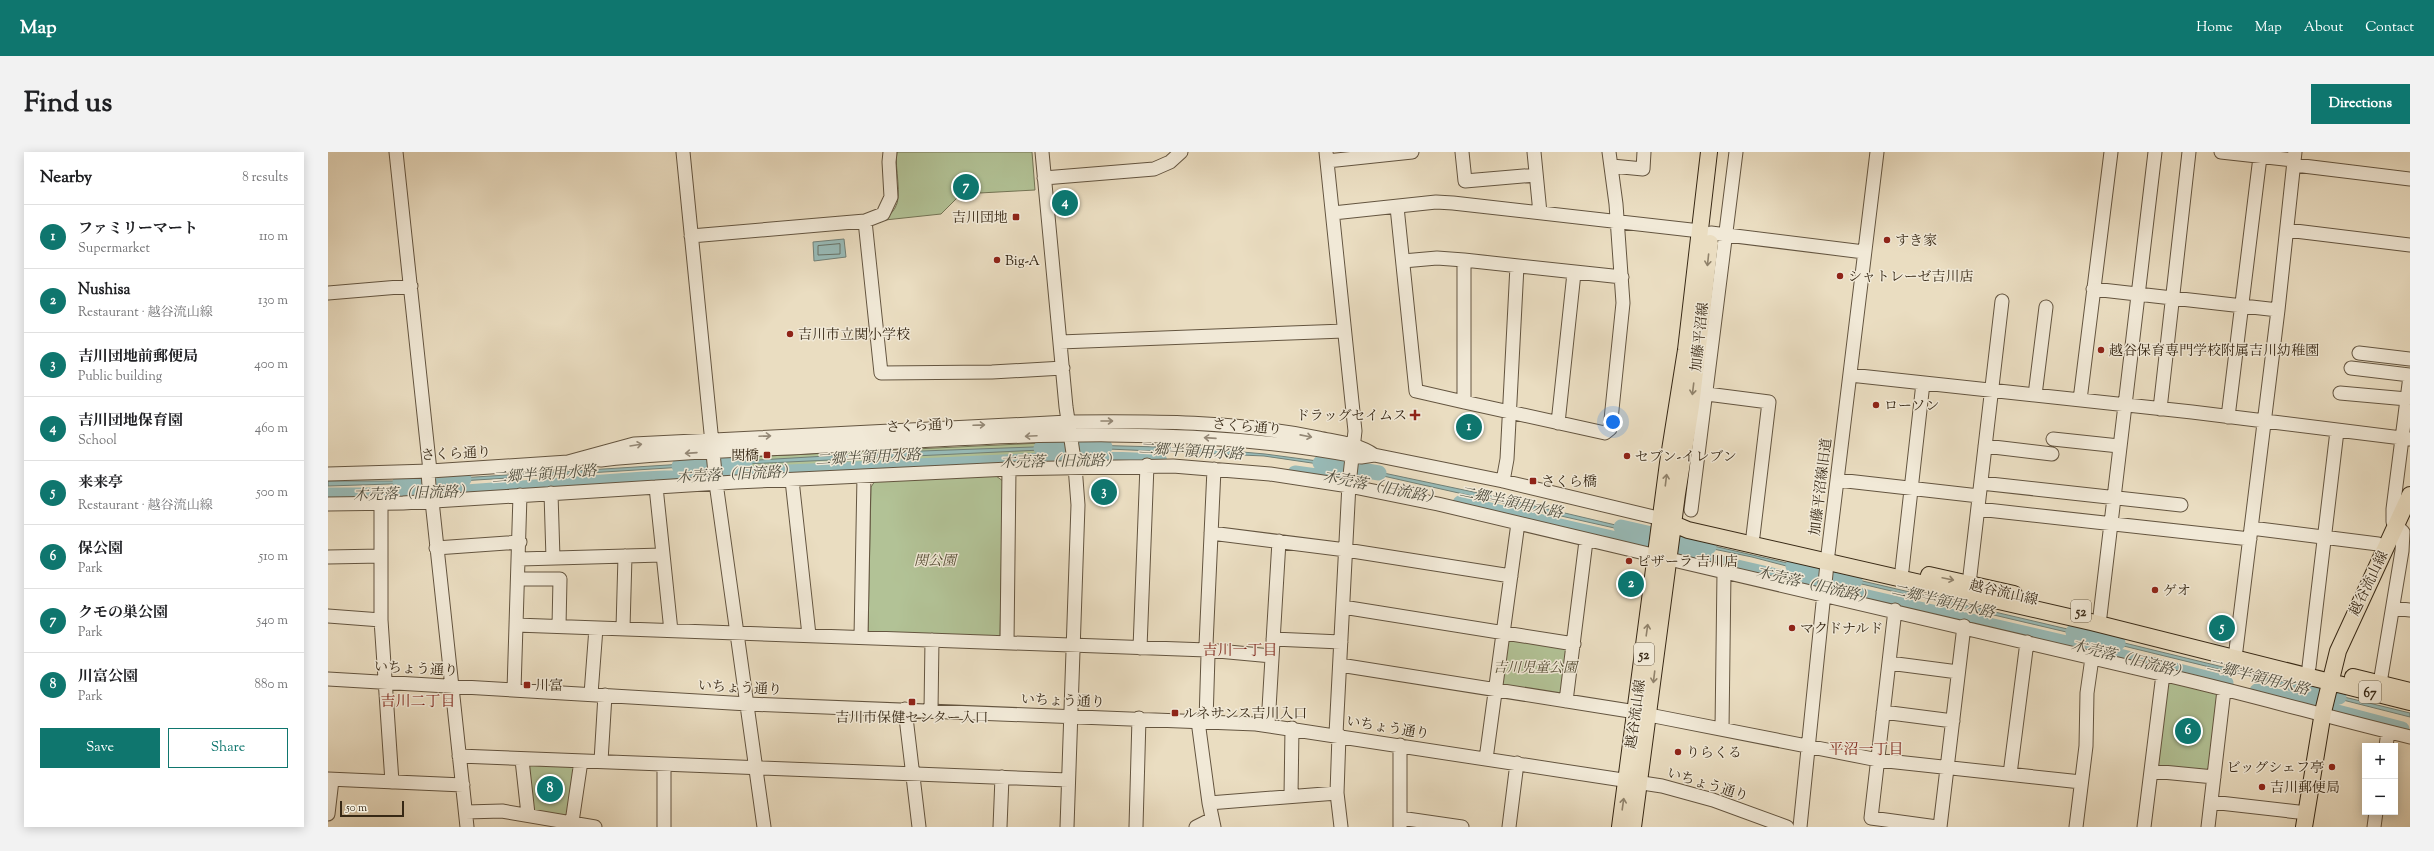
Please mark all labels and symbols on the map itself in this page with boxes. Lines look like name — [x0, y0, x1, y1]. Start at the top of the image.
pin: 7 — [953, 172, 979, 202]
pin: 4 — [1052, 188, 1078, 218]
place label: 吉川団地 — [952, 209, 1008, 229]
marker: 吉川団地 — [1011, 212, 1021, 222]
place label: すき家 — [1895, 232, 1937, 252]
marker: すき家 — [1882, 235, 1892, 245]
place label: Big-A — [1005, 252, 1041, 272]
one-way arrow — [1704, 253, 1712, 266]
marker: Big-A — [992, 255, 1002, 265]
place label: シャトレーゼ吉川店 — [1848, 268, 1973, 288]
marker: シャトレーゼ吉川店 — [1835, 271, 1845, 281]
street label: 加藤平沼線 — [1687, 301, 1715, 373]
place label: 吉川市立関小学校 — [798, 326, 910, 346]
marker: 吉川市立関小学校 — [785, 329, 795, 339]
place label: 越谷保育専門学校附属吉川幼稚園 — [2109, 342, 2319, 362]
marker: 越谷保育専門学校附属吉川幼稚園 — [2096, 345, 2106, 355]
one-way arrow — [1689, 382, 1697, 395]
place label: ローソン — [1884, 397, 1939, 417]
marker: ローソン — [1871, 400, 1881, 410]
place label: ドラッグセイムス — [1296, 407, 1407, 427]
marker: ドラッグセイムス — [1410, 410, 1420, 420]
pin: 1 — [1456, 412, 1482, 442]
your location — [1603, 412, 1623, 432]
street label: さくら通り — [886, 415, 957, 439]
street label: さくら通り — [1211, 415, 1283, 441]
one-way arrow — [1100, 417, 1113, 425]
one-way arrow — [972, 421, 985, 429]
one-way arrow — [758, 432, 771, 440]
one-way arrow — [1299, 432, 1312, 440]
one-way arrow — [1024, 433, 1037, 440]
one-way arrow — [1204, 435, 1217, 442]
street label: 加藤平沼線旧道 — [1806, 437, 1838, 537]
water label: 二郷半領用水路 — [1138, 439, 1245, 466]
one-way arrow — [629, 441, 642, 449]
street label: さくら通り — [421, 443, 492, 467]
water label: 二郷半領用水路 — [815, 445, 922, 472]
place label: 関橋 — [731, 447, 759, 467]
place label: セブン-イレブン — [1635, 448, 1737, 468]
one-way arrow — [685, 449, 698, 456]
marker: 関橋 — [762, 450, 772, 460]
water label: 木売落（旧流路） — [1000, 451, 1120, 474]
marker: セブン-イレブン — [1622, 451, 1632, 461]
water label: 二郷半領用水路 — [491, 461, 598, 490]
water label: 木売落（旧流路） — [676, 462, 797, 489]
water label: 木売落（旧流路） — [1321, 467, 1443, 510]
place label: さくら橋 — [1541, 473, 1597, 493]
one-way arrow — [1663, 474, 1670, 487]
marker: さくら橋 — [1528, 476, 1538, 486]
pin: 3 — [1091, 477, 1117, 507]
water label: 木売落（旧流路） — [353, 482, 473, 507]
water label: 二郷半領用水路 — [1457, 482, 1565, 525]
street label: 越谷流山線 — [2345, 548, 2394, 620]
park label: 関公園 — [914, 552, 958, 572]
place label: ピザーラ 吉川店 — [1637, 553, 1738, 573]
marker: ピザーラ 吉川店 — [1624, 556, 1634, 566]
water label: 木売落（旧流路） — [1754, 563, 1875, 610]
pin: 2 — [1618, 569, 1644, 599]
one-way arrow — [1941, 576, 1954, 584]
street label: 越谷流山線 — [1967, 576, 2040, 612]
water label: 二郷半領用水路 — [1889, 580, 1997, 625]
place label: ゲオ — [2163, 582, 2191, 602]
marker: ゲオ — [2150, 585, 2160, 595]
road number: 52 — [2071, 600, 2091, 622]
pin: 5 — [2209, 613, 2235, 643]
place label: マクドナルド — [1800, 620, 1883, 640]
marker: マクドナルド — [1787, 623, 1797, 633]
one-way arrow — [1643, 624, 1651, 637]
water label: 木売落（旧流路） — [2069, 636, 2190, 685]
district label: 吉川一丁目 — [1202, 641, 1278, 662]
road number: 52 — [1634, 643, 1654, 665]
water label: 二郷半領用水路 — [2204, 656, 2312, 702]
street label: いちょう通り — [373, 658, 458, 682]
park label: 吉川児童公園 — [1493, 659, 1579, 679]
one-way arrow — [1650, 670, 1658, 683]
place label: 川富 — [535, 677, 563, 697]
street label: いちょう通り — [697, 677, 782, 701]
street label: 越谷流山線 — [1622, 678, 1652, 750]
marker: 川富 — [522, 680, 532, 690]
road number: 67 — [2359, 681, 2381, 703]
street label: いちょう通り — [1021, 691, 1105, 713]
district label: 吉川二丁目 — [380, 692, 456, 713]
marker: 吉川市保健センター入口 — [907, 697, 917, 707]
place label: ルネサンス吉川入口 — [1183, 705, 1307, 725]
marker: ルネサンス吉川入口 — [1170, 708, 1180, 718]
place label: 吉川市保健センター入口 — [835, 709, 989, 729]
street label: いちょう通り — [1345, 713, 1431, 745]
pin: 6 — [2175, 716, 2201, 746]
district label: 平沼一丁目 — [1828, 740, 1904, 761]
place label: りらくる — [1686, 744, 1742, 764]
marker: りらくる — [1673, 747, 1683, 757]
place label: ビッグシェフ亭 — [2227, 759, 2324, 779]
marker: ビッグシェフ亭 — [2327, 762, 2337, 772]
street label: いちょう通り — [1664, 764, 1751, 808]
pin: 8 — [537, 774, 563, 804]
place label: 吉川郵便局 — [2270, 779, 2340, 799]
marker: 吉川郵便局 — [2257, 782, 2267, 792]
one-way arrow — [1619, 797, 1627, 810]
scale bar — [340, 799, 404, 818]

